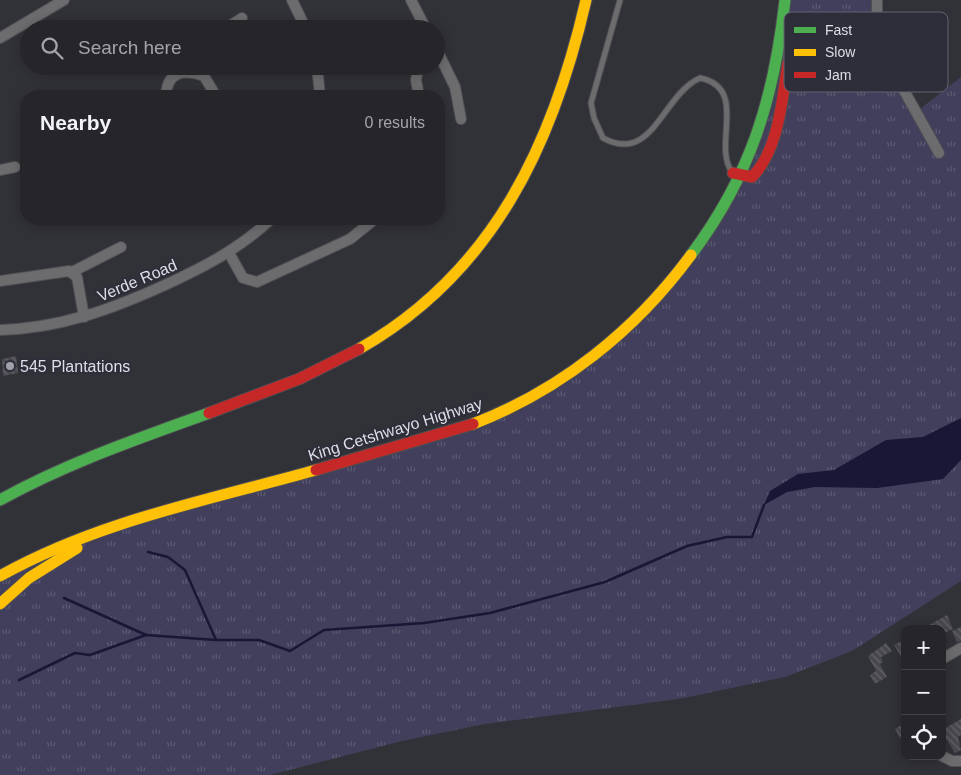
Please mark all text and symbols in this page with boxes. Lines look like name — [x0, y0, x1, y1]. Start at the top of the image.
legend — [784, 12, 948, 92]
search box — [20, 20, 445, 75]
text: Fast — [825, 22, 852, 38]
icon: search — [38, 34, 66, 62]
text: Search here — [78, 37, 182, 58]
text: Slow — [825, 44, 856, 60]
text: Jam — [825, 67, 851, 83]
text: Nearby — [40, 111, 111, 134]
text: 0 results — [365, 114, 425, 131]
street label: Verde Road — [95, 256, 179, 305]
place label: 545 Plantations — [20, 358, 130, 375]
marker: 545 Plantations — [4, 360, 16, 372]
street label: King Cetshwayo Highway — [306, 395, 484, 464]
map controls — [901, 625, 946, 760]
button: + — [901, 625, 946, 670]
button: − — [901, 670, 946, 715]
button: locate — [901, 715, 946, 760]

